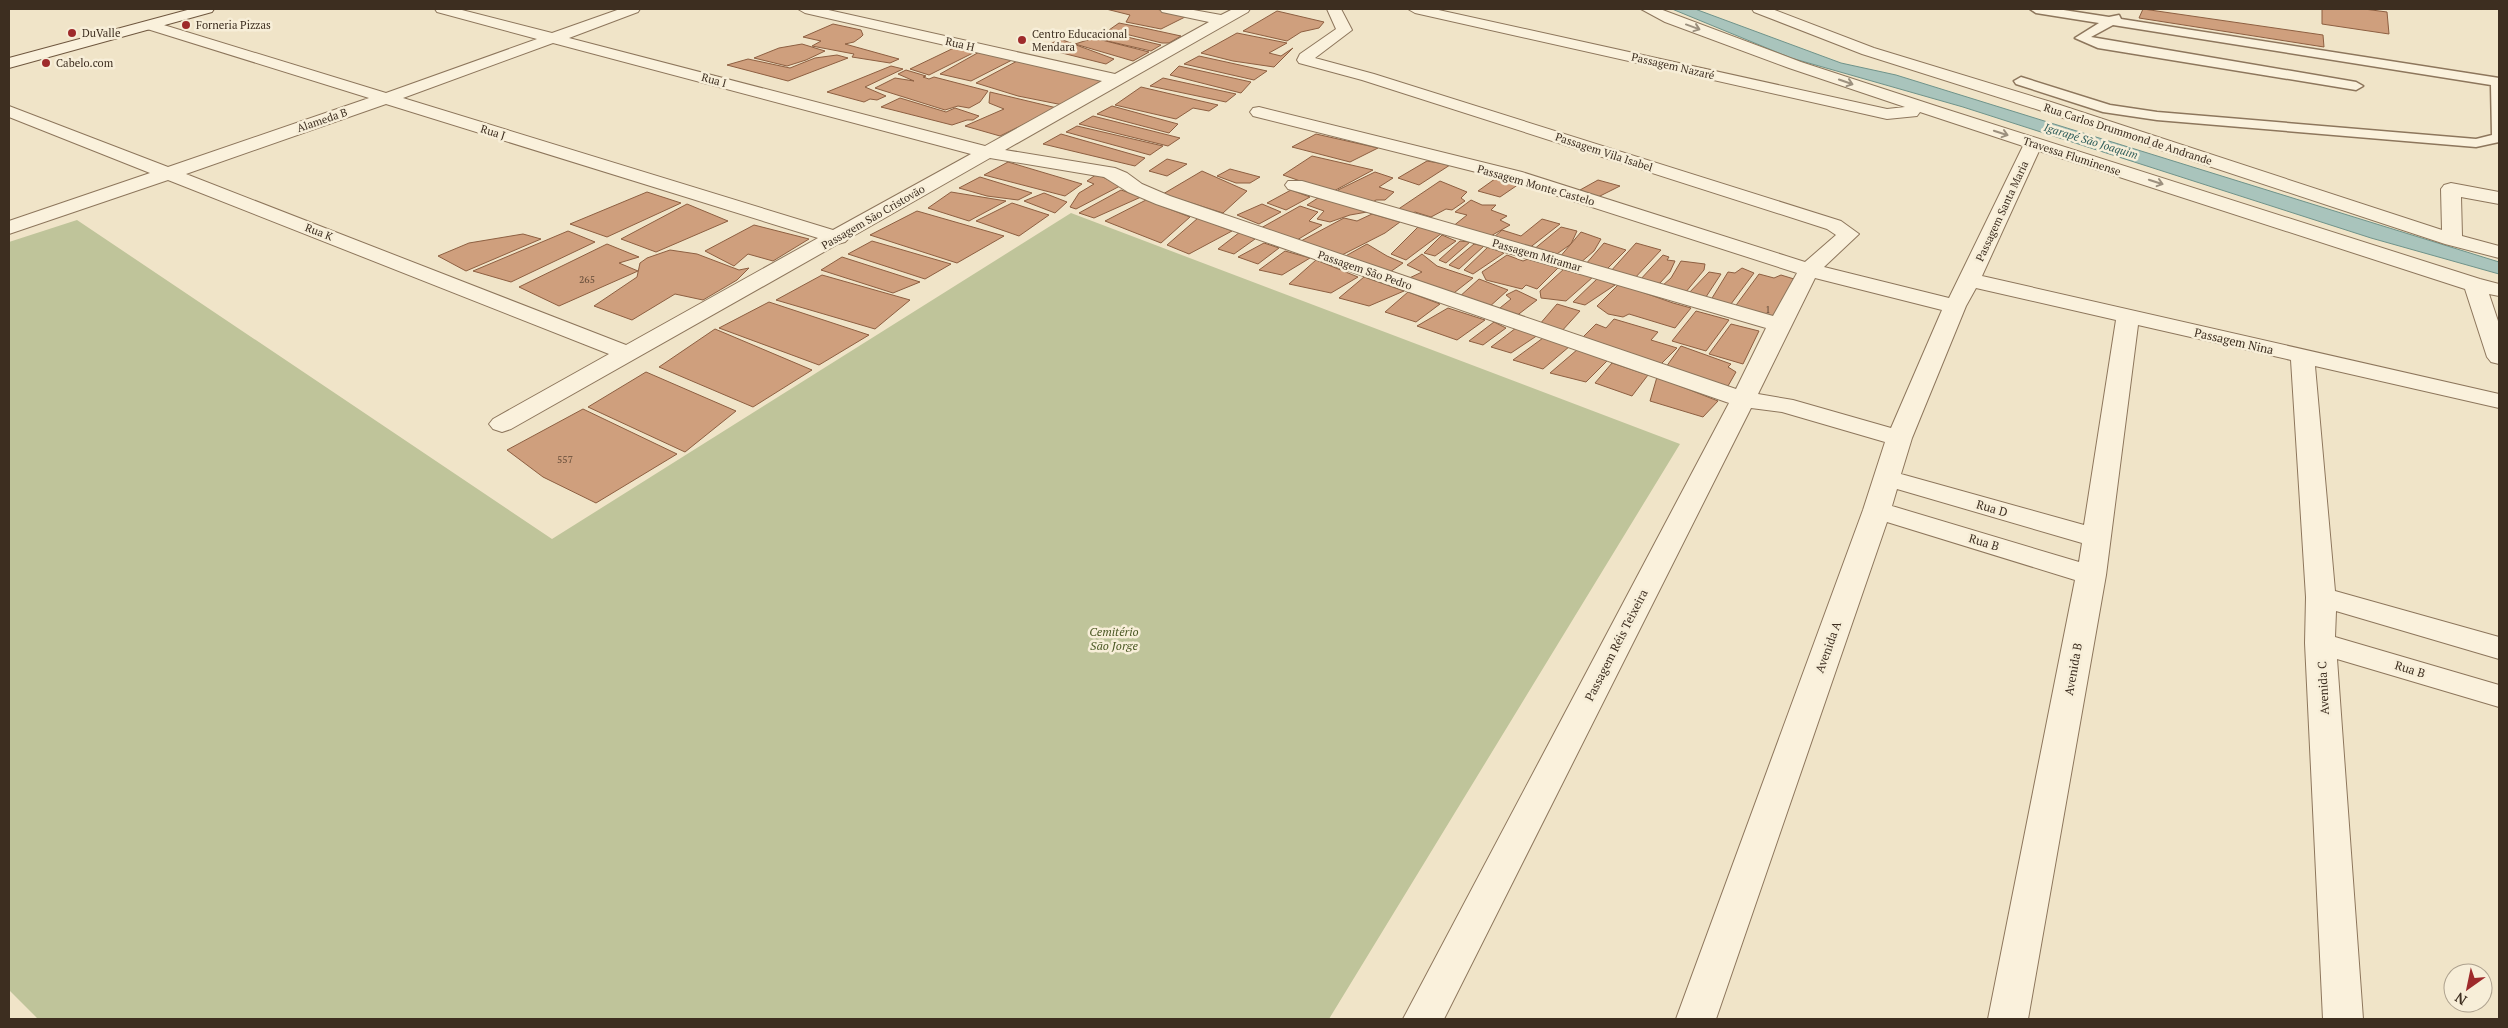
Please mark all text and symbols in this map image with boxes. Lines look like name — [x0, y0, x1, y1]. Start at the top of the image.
place label: Forneria Pizzas — [196, 18, 271, 32]
marker: Forneria Pizzas — [180, 19, 192, 31]
one-way arrow — [1685, 23, 1701, 32]
place label: DuValle — [82, 26, 121, 40]
marker: DuValle — [66, 27, 78, 39]
place label: Centro Educacional Mendara — [1032, 27, 1127, 54]
street label: Rua H — [944, 34, 976, 54]
marker: Centro Educacional Mendara — [1016, 34, 1028, 46]
street label: Passagem Nazaré — [1630, 50, 1716, 82]
place label: Cabelo.com — [56, 56, 114, 70]
marker: Cabelo.com — [40, 57, 52, 69]
street label: Rua I — [700, 70, 728, 90]
one-way arrow — [1838, 78, 1854, 87]
street label: Rua Carlos Drummond de Andrande — [2042, 100, 2214, 168]
street label: Alameda B — [295, 105, 349, 135]
water label: Igarapé São Joaquim — [2041, 120, 2140, 162]
street label: Rua J — [479, 122, 507, 142]
one-way arrow — [1992, 128, 2008, 138]
street label: Passagem Vila Isabel — [1553, 130, 1655, 174]
street label: Travessa Fluminense — [2021, 134, 2123, 179]
street label: Passagem Santa Maria — [1973, 158, 2032, 263]
street label: Passagem Monte Castelo — [1476, 162, 1596, 208]
one-way arrow — [2147, 178, 2163, 188]
street label: Passagem São Cristovão — [819, 182, 927, 252]
street label: Rua K — [303, 220, 336, 244]
street label: Passagem Miramar — [1491, 236, 1584, 275]
street label: Passagem São Pedro — [1316, 247, 1414, 293]
house number: 265 — [579, 273, 595, 286]
house number: 1 — [1765, 303, 1771, 316]
street label: Passagem Nina — [2193, 325, 2275, 357]
house number: 557 — [557, 453, 573, 466]
street label: Rua D — [1975, 496, 2009, 520]
street label: Rua B — [1967, 530, 2001, 554]
street label: Passagem Réis Teixeira — [1581, 587, 1651, 703]
street label: Avenida A — [1812, 619, 1844, 675]
park label: Cemitério São Jorge — [1089, 624, 1139, 653]
street label: Avenida B — [2061, 642, 2085, 696]
street label: Rua B — [2393, 657, 2427, 681]
street label: Avenida C — [2314, 661, 2332, 715]
north arrow — [2443, 963, 2493, 1013]
text: N — [2451, 988, 2470, 1010]

